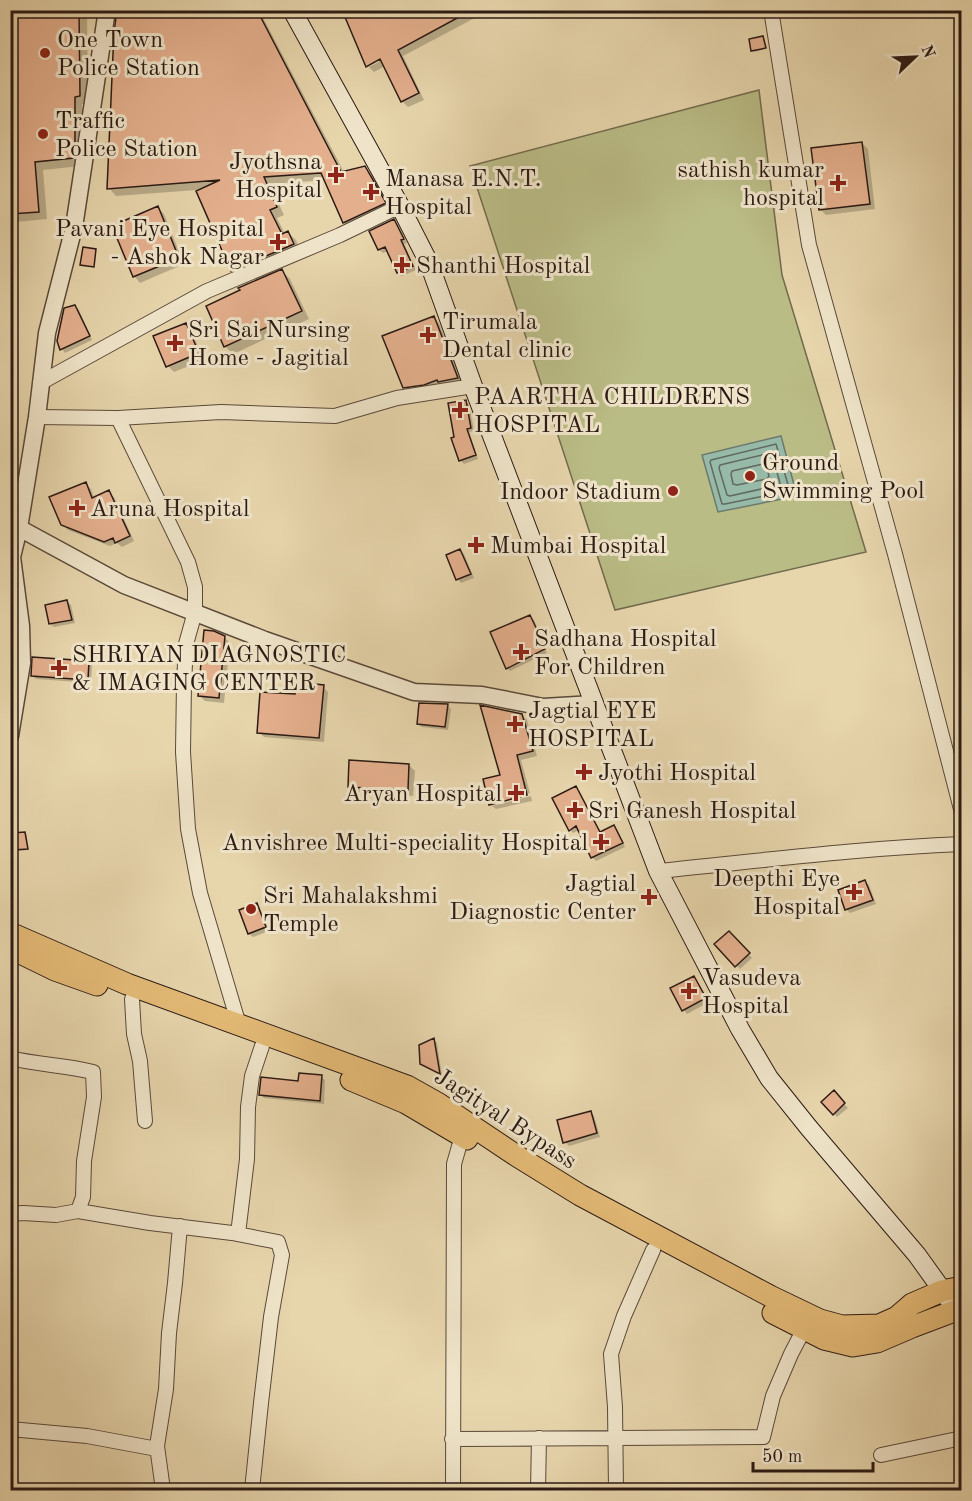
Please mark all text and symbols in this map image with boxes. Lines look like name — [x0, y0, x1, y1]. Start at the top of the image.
north arrow — [885, 27, 945, 87]
place label: One Town Police Station — [57, 29, 200, 81]
text: N — [917, 43, 937, 61]
marker: One Town Police Station — [38, 46, 52, 60]
place label: Traffic Police Station — [55, 110, 198, 162]
marker: Traffic Police Station — [36, 127, 50, 141]
place label: Jyothsna Hospital — [229, 151, 322, 203]
place label: sathish kumar hospital — [678, 159, 824, 211]
marker: Jyothsna Hospital — [327, 166, 345, 184]
place label: Manasa E.N.T. Hospital — [385, 168, 542, 220]
marker: sathish kumar hospital — [829, 174, 847, 192]
marker: Manasa E.N.T. Hospital — [362, 183, 380, 201]
place label: Pavani Eye Hospital - Ashok Nagar — [55, 218, 264, 270]
marker: Pavani Eye Hospital - Ashok Nagar — [269, 233, 287, 251]
place label: Shanthi Hospital — [416, 255, 590, 279]
marker: Shanthi Hospital — [393, 256, 411, 274]
place label: Tirumala Dental clinic — [442, 311, 572, 363]
place label: Sri Sai Nursing Home - Jagitial — [188, 319, 350, 371]
marker: Tirumala Dental clinic — [419, 326, 437, 344]
marker: Sri Sai Nursing Home - Jagitial — [166, 334, 184, 352]
place label: PAARTHA CHILDRENS HOSPITAL — [474, 386, 750, 438]
marker: PAARTHA CHILDRENS HOSPITAL — [451, 401, 469, 419]
place label: Ground Swimming Pool — [762, 452, 925, 504]
marker: Ground Swimming Pool — [743, 469, 757, 483]
place label: Indoor Stadium — [500, 481, 661, 505]
marker: Indoor Stadium — [666, 484, 680, 498]
place label: Aruna Hospital — [90, 498, 249, 522]
marker: Aruna Hospital — [68, 499, 86, 517]
place label: Mumbai Hospital — [490, 535, 666, 559]
marker: Mumbai Hospital — [467, 536, 485, 554]
place label: Sadhana Hospital For Children — [534, 628, 717, 680]
marker: Sadhana Hospital For Children — [512, 643, 530, 661]
place label: SHRIYAN DIAGNOSTIC & IMAGING CENTER — [72, 644, 346, 696]
marker: SHRIYAN DIAGNOSTIC & IMAGING CENTER — [50, 659, 68, 677]
place label: Jagtial EYE HOSPITAL — [528, 700, 656, 752]
marker: Jagtial EYE HOSPITAL — [506, 715, 524, 733]
place label: Jyothi Hospital — [598, 762, 756, 786]
marker: Jyothi Hospital — [575, 763, 593, 781]
place label: Aryan Hospital — [343, 783, 502, 807]
marker: Aryan Hospital — [507, 784, 525, 802]
place label: Sri Ganesh Hospital — [588, 800, 796, 824]
marker: Sri Ganesh Hospital — [566, 801, 584, 819]
place label: Anvishree Multi-speciality Hospital — [222, 832, 588, 856]
marker: Anvishree Multi-speciality Hospital — [592, 833, 610, 851]
place label: Deepthi Eye Hospital — [713, 868, 840, 920]
place label: Jagtial Diagnostic Center — [449, 873, 636, 925]
marker: Deepthi Eye Hospital — [845, 883, 863, 901]
place label: Sri Mahalakshmi Temple — [263, 885, 438, 937]
marker: Jagtial Diagnostic Center — [640, 888, 658, 906]
marker: Sri Mahalakshmi Temple — [244, 902, 258, 916]
place label: Vasudeva Hospital — [702, 967, 801, 1019]
marker: Vasudeva Hospital — [680, 982, 698, 1000]
street label: Jagityal Bypass — [430, 1065, 580, 1174]
scale bar — [753, 1435, 873, 1473]
text: 50 m — [762, 1448, 802, 1466]

